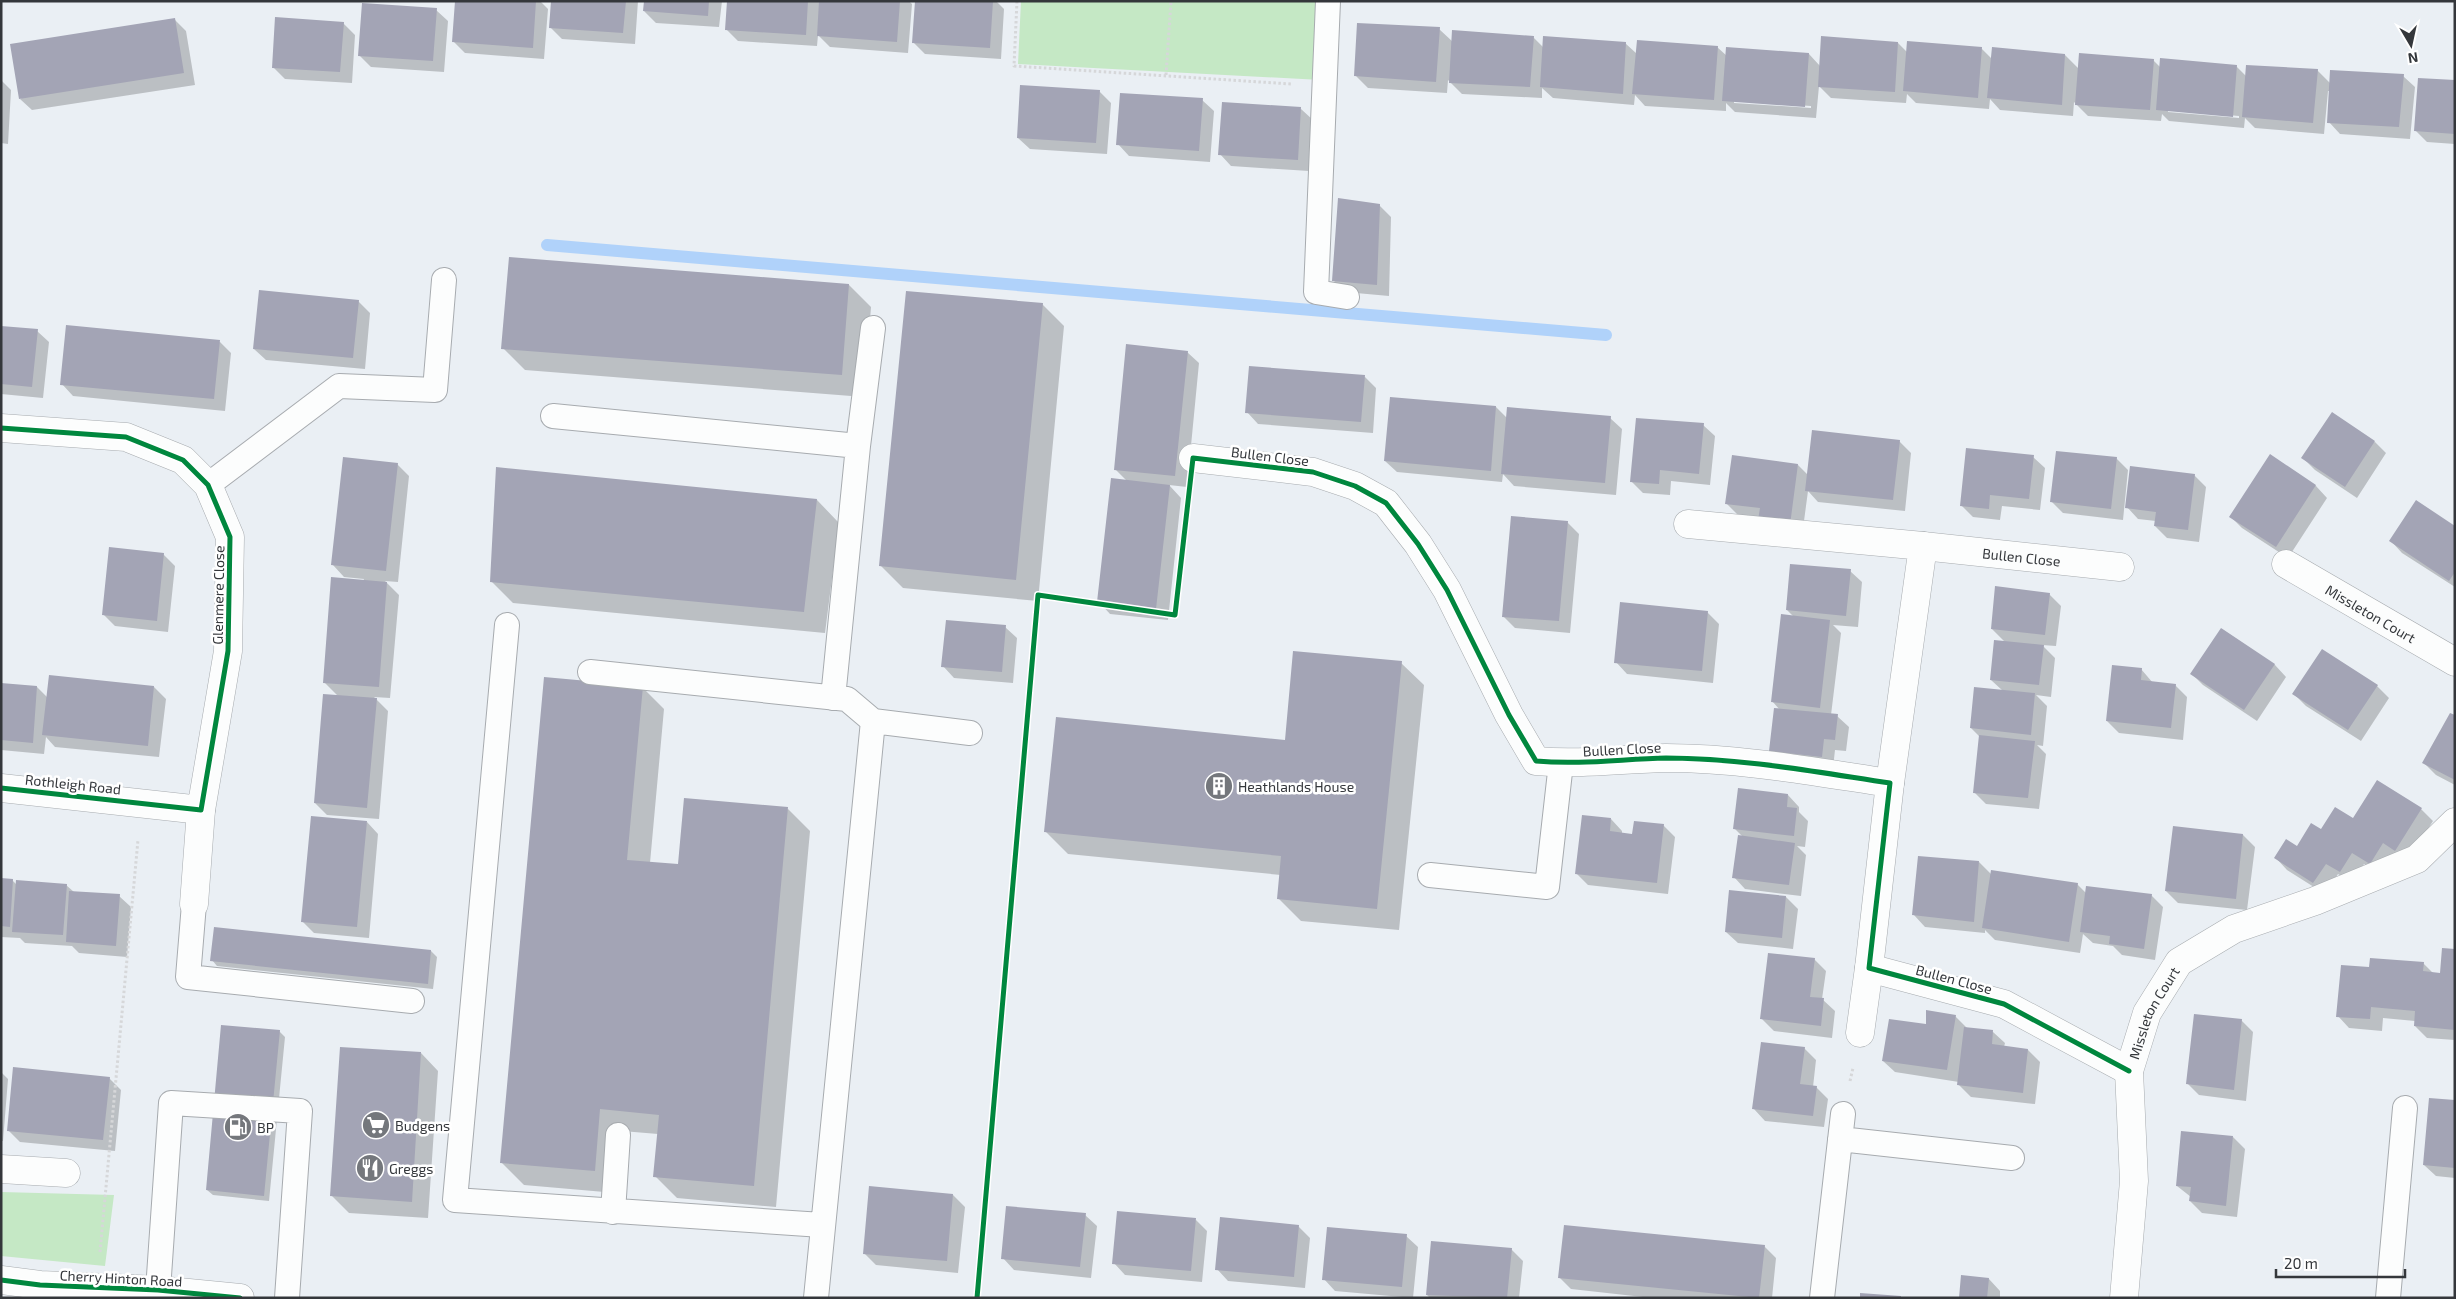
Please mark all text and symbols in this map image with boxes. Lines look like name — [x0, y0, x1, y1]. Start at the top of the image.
north arrow — [2386, 20, 2436, 70]
text: N — [2407, 49, 2419, 68]
street label: Bullen Close — [1230, 443, 1310, 469]
street label: Bullen Close — [1981, 544, 2061, 569]
street label: Glenmere Close — [209, 545, 227, 645]
street label: Missleton Court — [2323, 580, 2419, 646]
street label: Bullen Close — [1582, 738, 1662, 760]
street label: Rothleigh Road — [24, 771, 122, 797]
building icon: Heathlands House — [1204, 771, 1234, 801]
place label: Heathlands House — [1238, 778, 1354, 795]
street label: Bullen Close — [1914, 961, 1994, 997]
street label: Missleton Court — [2125, 963, 2183, 1061]
supermarket icon: Budgens — [361, 1110, 391, 1140]
fuel station icon: BP — [223, 1112, 253, 1142]
place label: Budgens — [395, 1117, 450, 1134]
place label: BP — [257, 1119, 274, 1136]
restaurant icon: Greggs — [355, 1153, 385, 1183]
place label: Greggs — [389, 1160, 433, 1177]
scale bar — [2276, 1246, 2405, 1278]
text: 20 m — [2284, 1254, 2318, 1272]
street label: Cherry Hinton Road — [59, 1266, 183, 1290]

